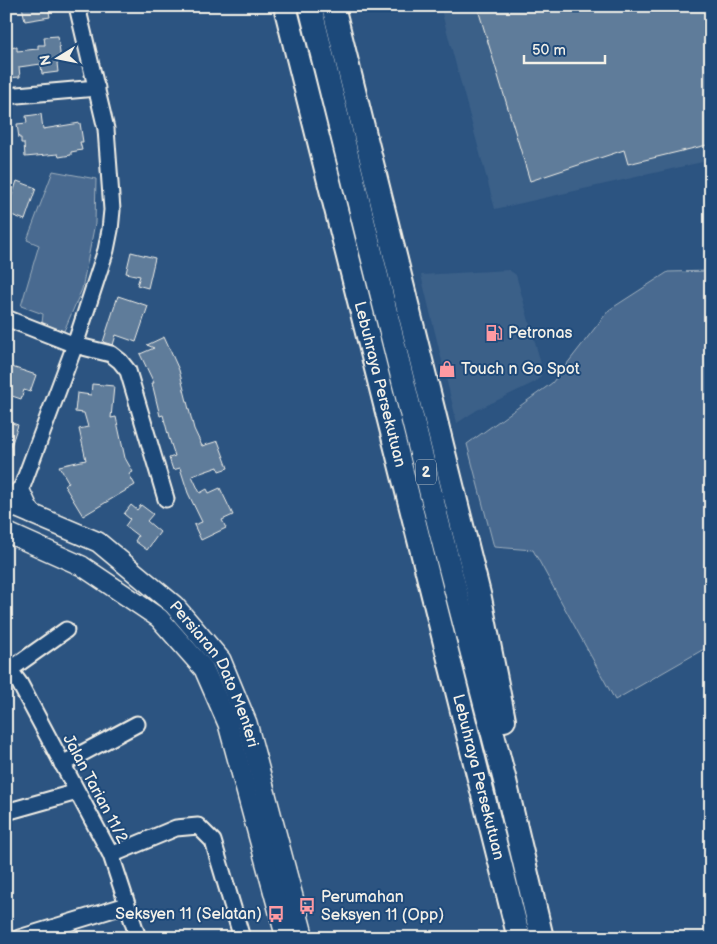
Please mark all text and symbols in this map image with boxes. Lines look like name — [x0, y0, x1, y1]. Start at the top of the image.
north arrow — [32, 32, 82, 82]
scale bar — [524, 32, 606, 64]
text: 50 m — [532, 41, 566, 60]
text: N — [36, 54, 55, 67]
street label: Lebuhraya Persekutuan — [350, 299, 410, 469]
fuel station icon: Petronas — [484, 323, 504, 343]
place label: Petronas — [508, 324, 572, 343]
shop icon: Touch n Go Spot — [437, 359, 457, 379]
place label: Touch n Go Spot — [461, 360, 580, 379]
road number: 2 — [416, 460, 436, 484]
street label: Persiaran Dato Menteri — [165, 597, 262, 749]
street label: Lebuhraya Persekutuan — [449, 692, 509, 862]
street label: Jalan Tarian 11/2 — [58, 731, 132, 847]
place label: Perumahan Seksyen 11 (Opp) — [321, 888, 444, 925]
bus stop icon: Perumahan Seksyen 11 (Opp) — [297, 896, 317, 916]
bus stop icon: Seksyen 11 (Selatan) — [266, 904, 286, 924]
place label: Seksyen 11 (Selatan) — [115, 905, 262, 924]

